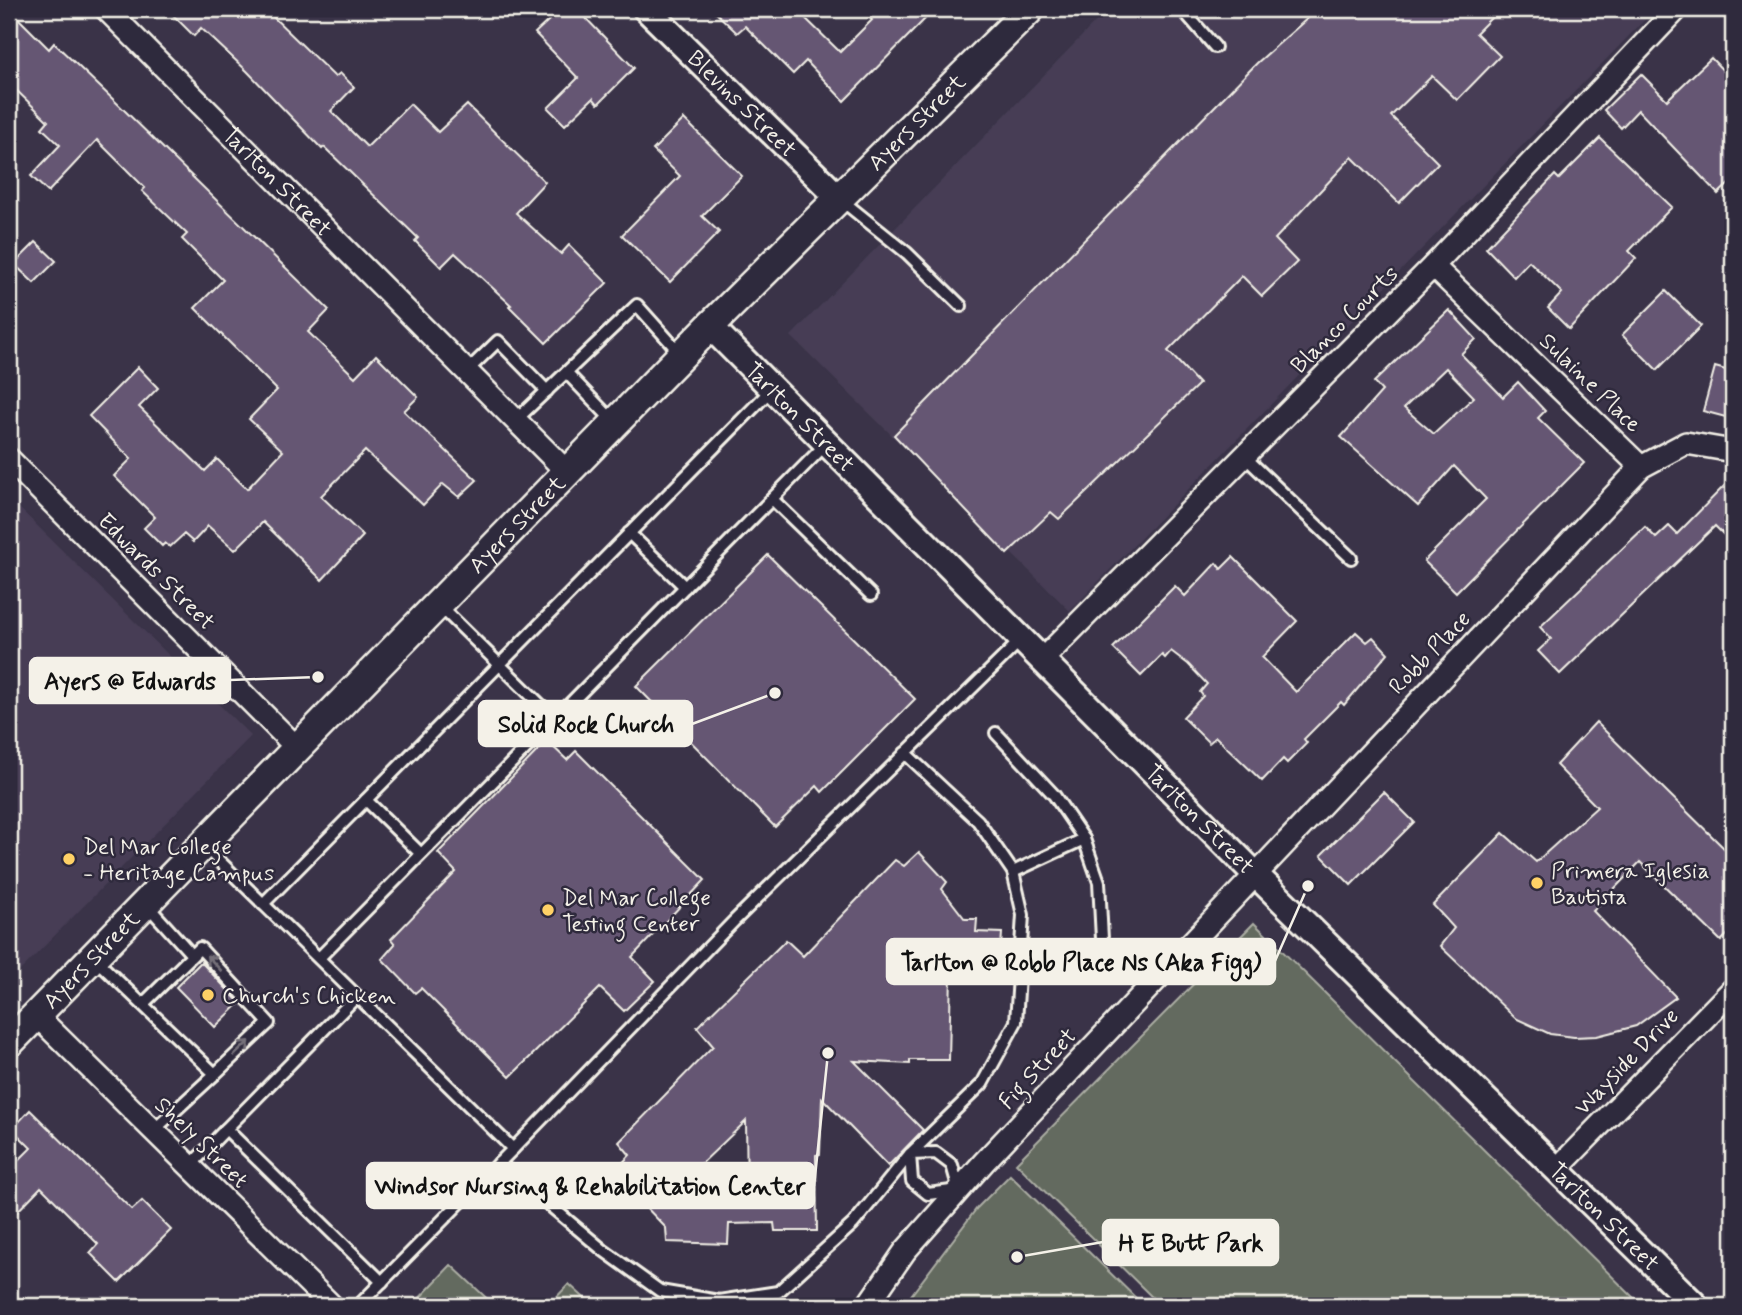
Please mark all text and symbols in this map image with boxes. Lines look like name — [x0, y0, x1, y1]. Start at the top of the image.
street label: Blevins Street — [680, 45, 802, 165]
street label: Ayers Street — [862, 68, 973, 178]
street label: Tarlton Street — [215, 121, 338, 244]
street label: Blanco Courts — [1285, 260, 1406, 381]
street label: Sulaine Place — [1532, 327, 1647, 440]
street label: Tarlton Street — [737, 357, 860, 480]
street label: Ayers Street — [463, 469, 573, 581]
street label: Edwards Street — [90, 507, 221, 638]
street label: Robb Place — [1383, 605, 1478, 702]
callout: Ayers @ Edwards — [30, 658, 230, 703]
text: Ayers @ Edwards — [44, 667, 216, 698]
callout: Solid Rock Church — [479, 701, 692, 746]
text: Solid Rock Church — [498, 710, 674, 741]
street label: Tarlton Street — [1137, 759, 1260, 882]
place label: Del Mar College - Heritage Campus — [83, 833, 274, 889]
marker: Del Mar College - Heritage Campus — [61, 851, 77, 867]
place label: Primera Iglesia Bautista — [1551, 857, 1710, 913]
marker: Primera Iglesia Bautista — [1529, 875, 1545, 891]
place label: Del Mar College Testing Center — [562, 884, 711, 942]
marker: Del Mar College Testing Center — [540, 902, 556, 918]
street label: Ayers Street — [37, 905, 147, 1016]
callout: Tarlton @ Robb Place Ns (Aka Figg) — [887, 939, 1275, 984]
text: Tarlton @ Robb Place Ns (Aka Figg) — [901, 948, 1262, 982]
one-way arrow — [206, 955, 223, 972]
place label: Church's Chicken — [222, 982, 396, 1012]
marker: Church's Chicken — [200, 987, 216, 1003]
street label: Wayside Drive — [1569, 1002, 1686, 1123]
street label: Fig Street — [993, 1022, 1086, 1118]
one-way arrow — [233, 1040, 250, 1057]
street label: Shely Street — [147, 1091, 254, 1196]
street label: Tarlton Street — [1541, 1157, 1665, 1279]
callout: Windsor Nursing & Rehabilitation Center — [367, 1163, 814, 1208]
text: Windsor Nursing & Rehabilitation Center — [374, 1172, 806, 1204]
callout: H E Butt Park — [1103, 1220, 1278, 1265]
text: H E Butt Park — [1119, 1229, 1264, 1260]

